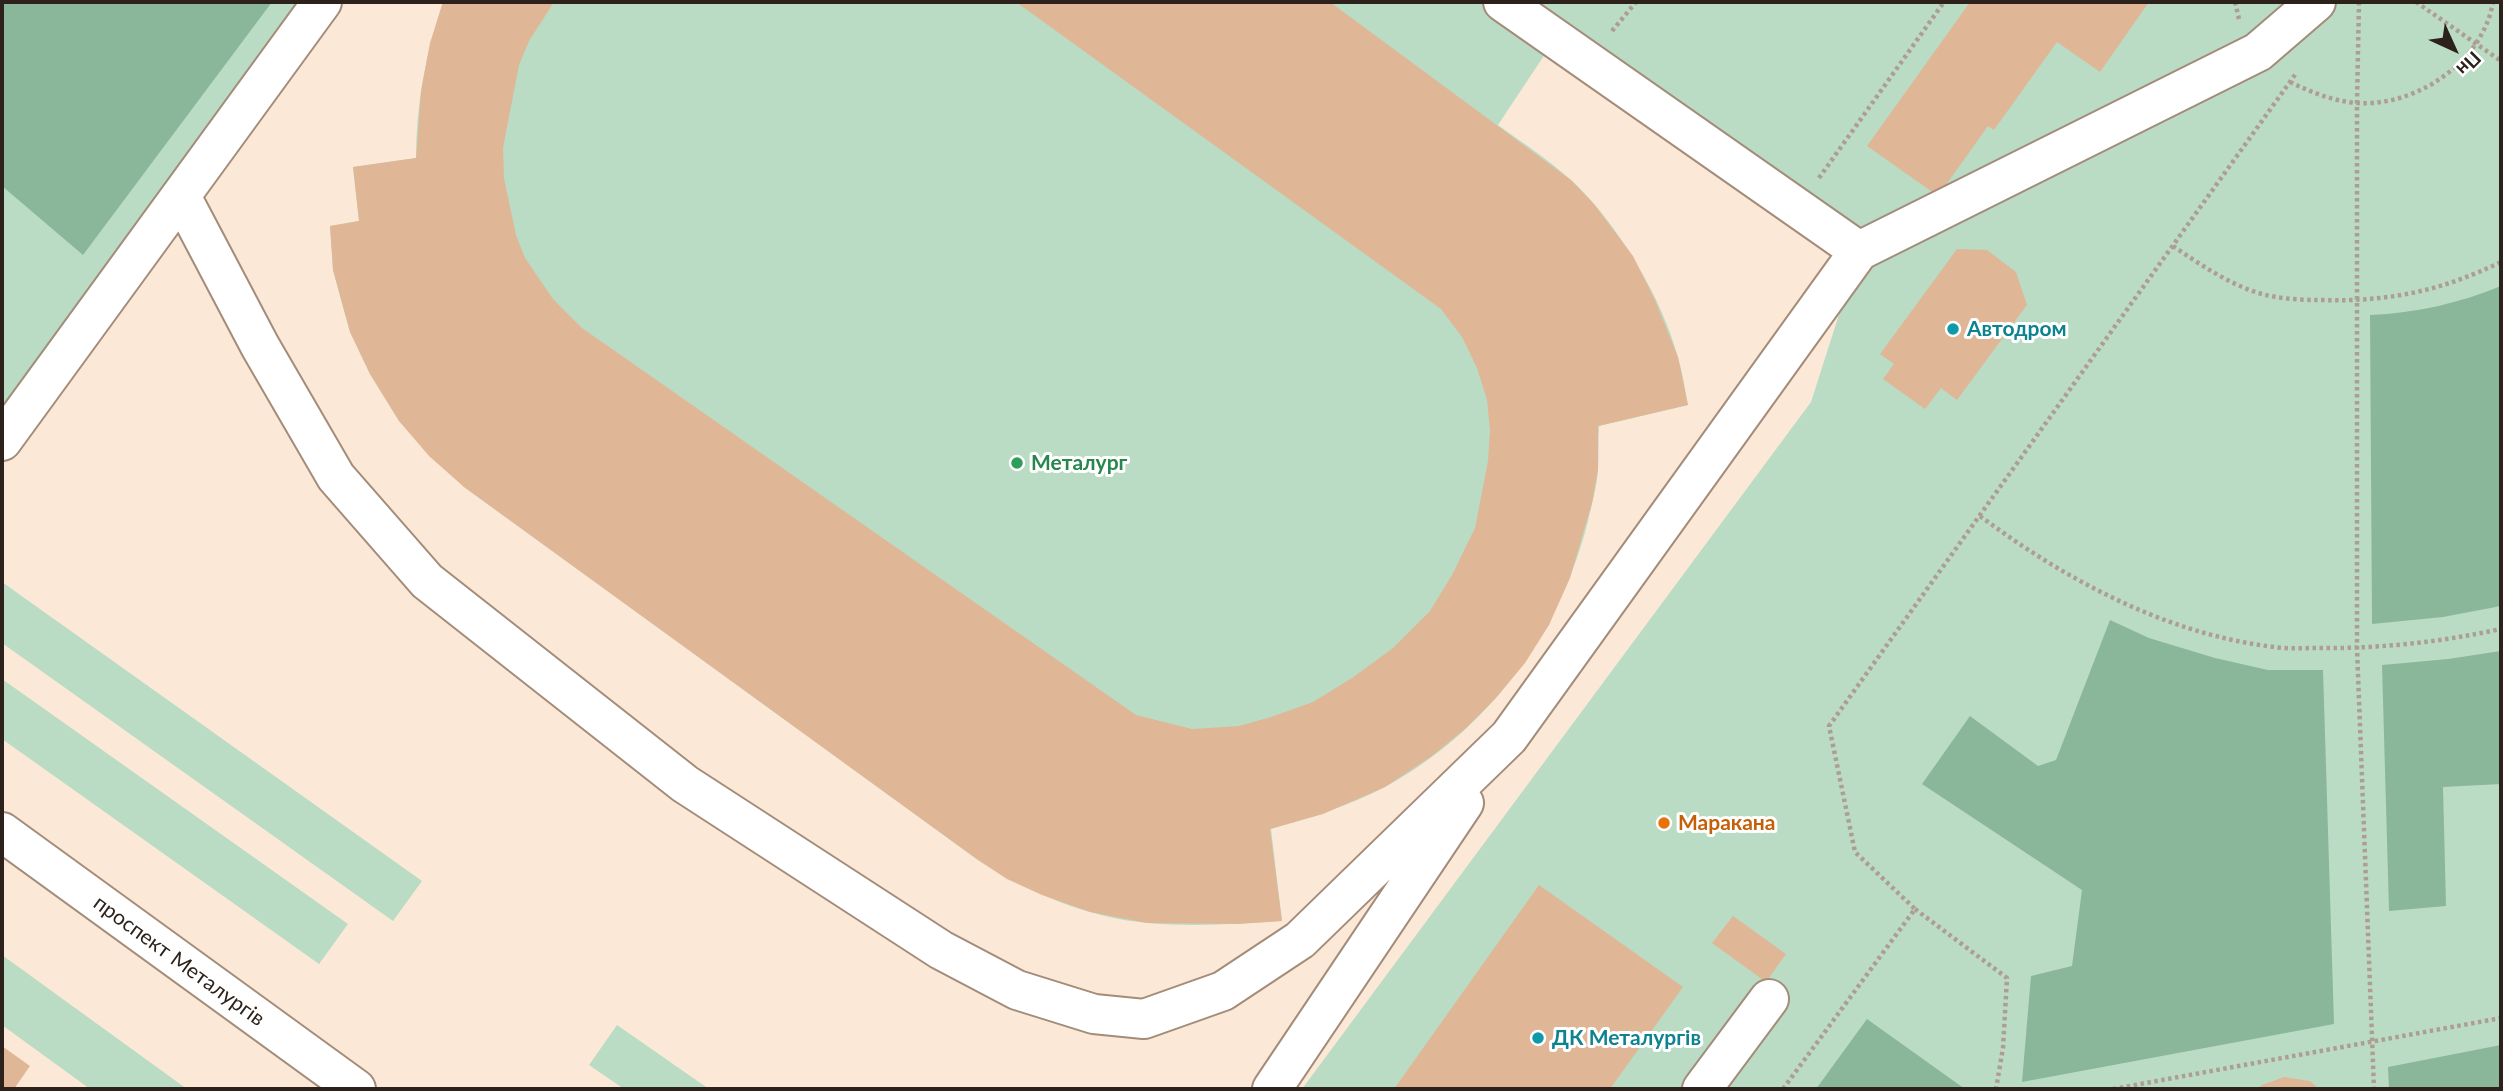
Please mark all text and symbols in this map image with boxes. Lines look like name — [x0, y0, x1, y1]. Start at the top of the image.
north arrow — [2419, 14, 2489, 84]
text: Пн — [2452, 47, 2486, 81]
place label: Автодром — [1967, 316, 2067, 342]
marker: Автодром — [1945, 321, 1961, 337]
place label: Металург — [1031, 450, 1127, 476]
marker: Металург — [1009, 455, 1025, 471]
place label: Маракана — [1678, 810, 1775, 836]
marker: Маракана — [1656, 815, 1672, 831]
street label: проспект Металургів — [89, 890, 269, 1032]
place label: ДК Металургів — [1552, 1025, 1701, 1051]
marker: ДК Металургів — [1530, 1030, 1546, 1046]

